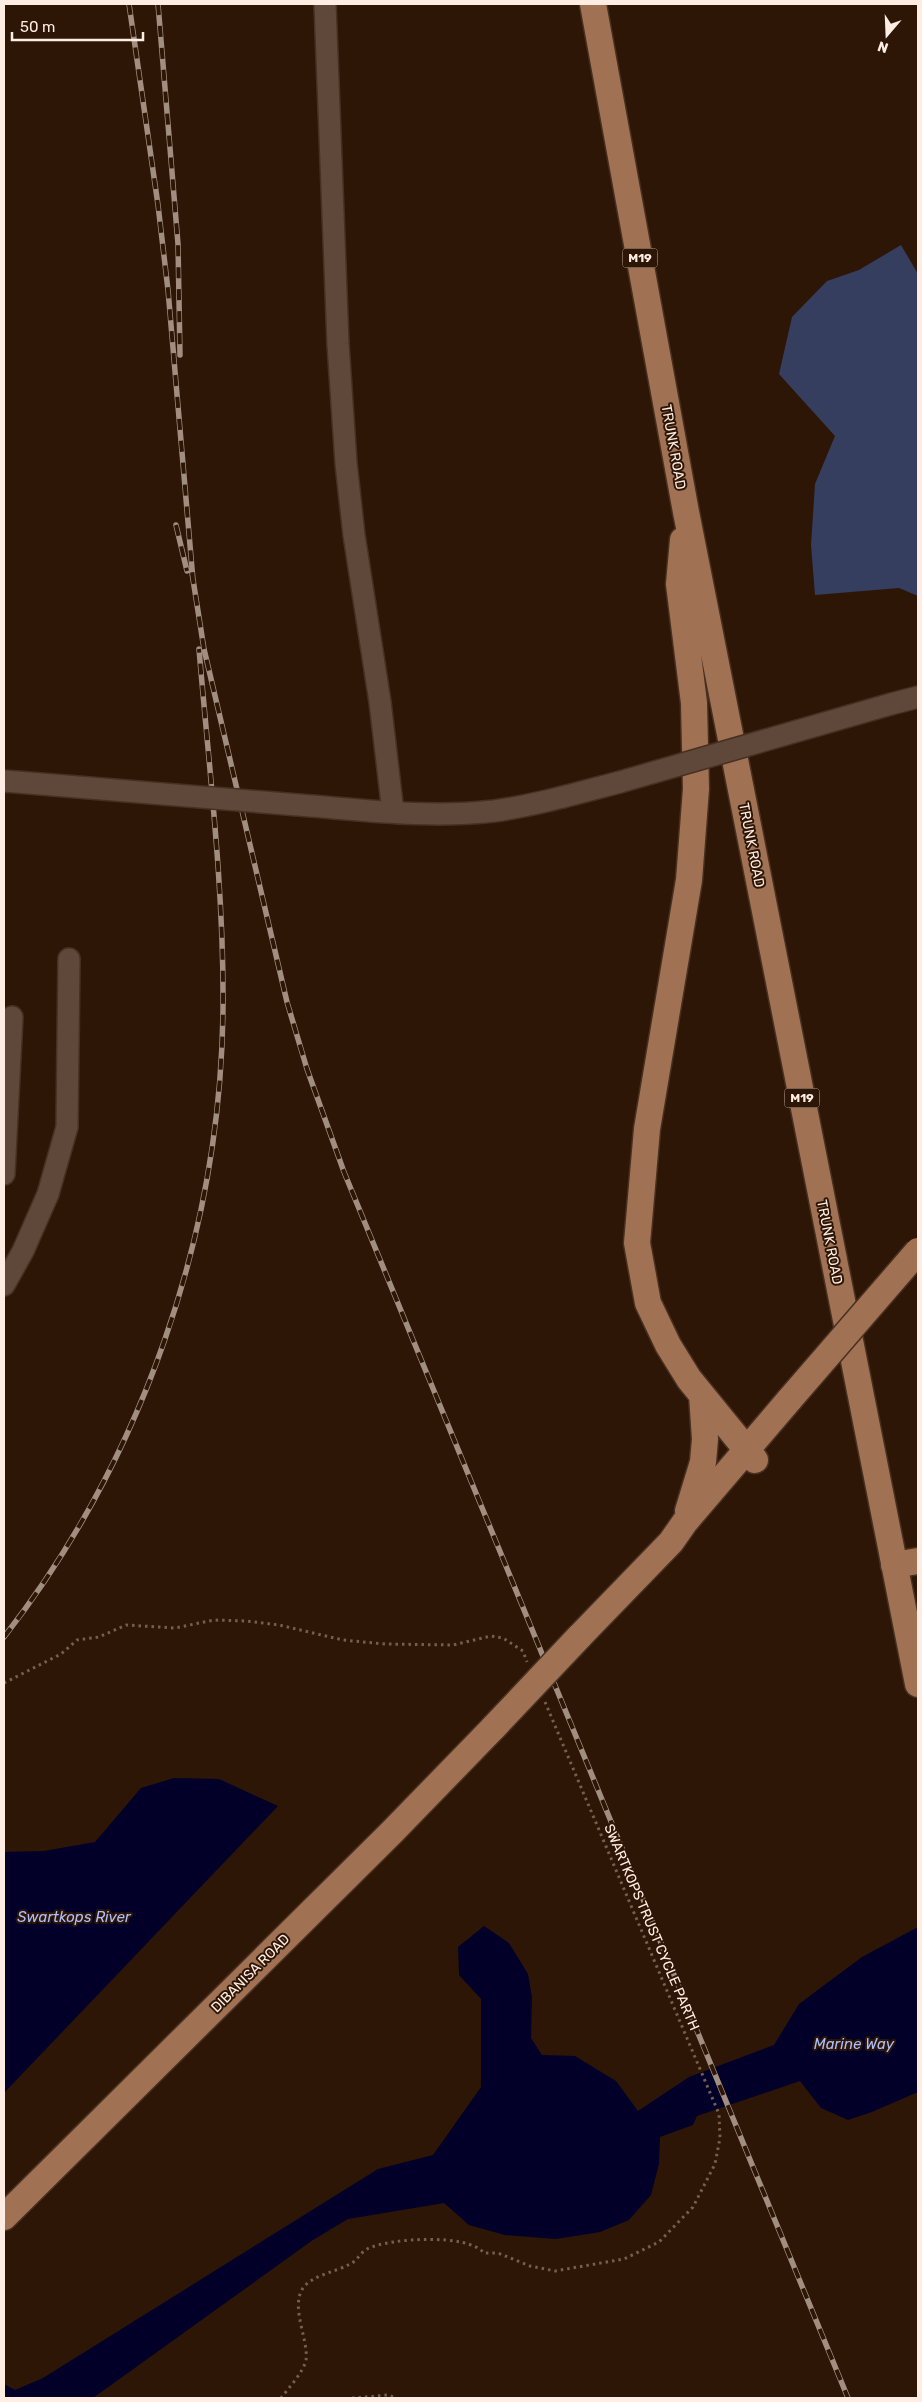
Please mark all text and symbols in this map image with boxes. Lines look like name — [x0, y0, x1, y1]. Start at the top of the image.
scale bar — [12, 10, 144, 42]
north arrow — [862, 10, 912, 60]
text: 50 m — [20, 18, 55, 36]
text: N — [875, 37, 890, 56]
road number: M19 — [622, 248, 658, 268]
street label: TRUNK ROAD — [658, 403, 689, 491]
street label: TRUNK ROAD — [735, 801, 768, 889]
road number: M19 — [784, 1088, 820, 1108]
street label: TRUNK ROAD — [813, 1198, 846, 1286]
street label: SWARTKOPS TRUST CYCLE PARTH — [600, 1821, 703, 2033]
water label: Swartkops River — [17, 1908, 132, 1926]
street label: DIBANISA ROAD — [208, 1931, 293, 2016]
water label: Marine Way — [814, 2035, 895, 2053]

